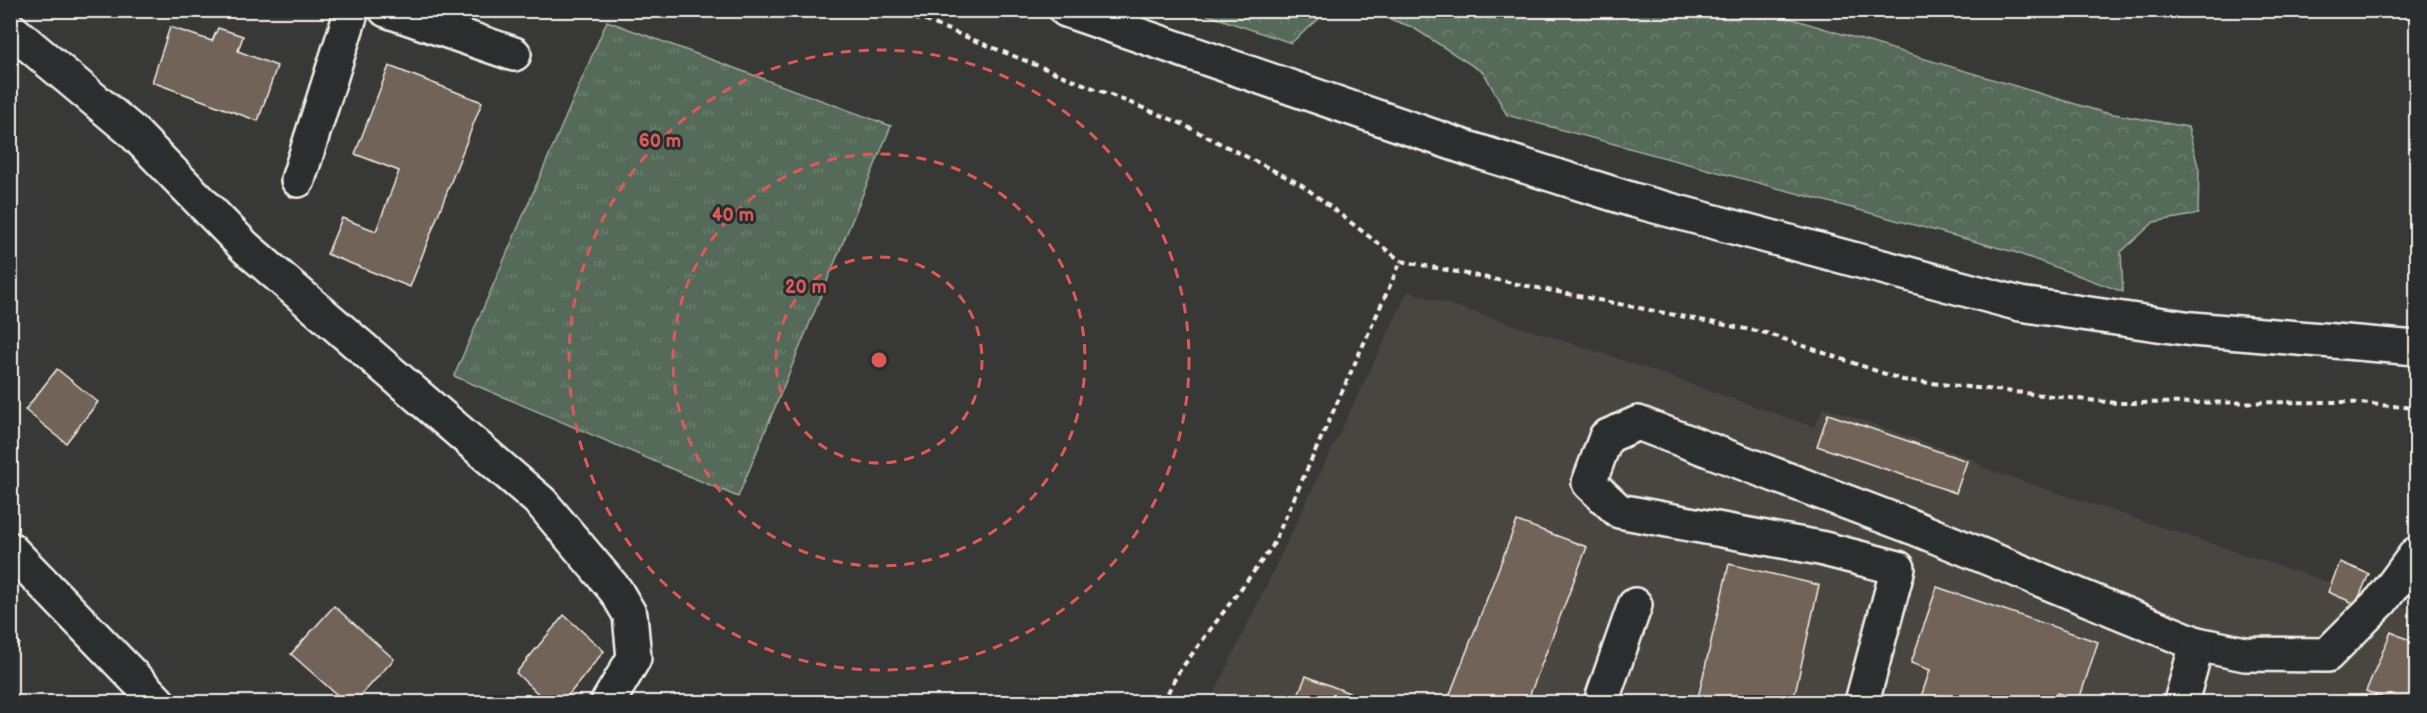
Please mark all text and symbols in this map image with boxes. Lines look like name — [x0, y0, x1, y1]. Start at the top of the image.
text: 60 m — [639, 131, 681, 152]
text: 40 m — [712, 205, 754, 226]
text: 20 m — [785, 277, 827, 298]
centre of rings — [869, 350, 889, 370]

